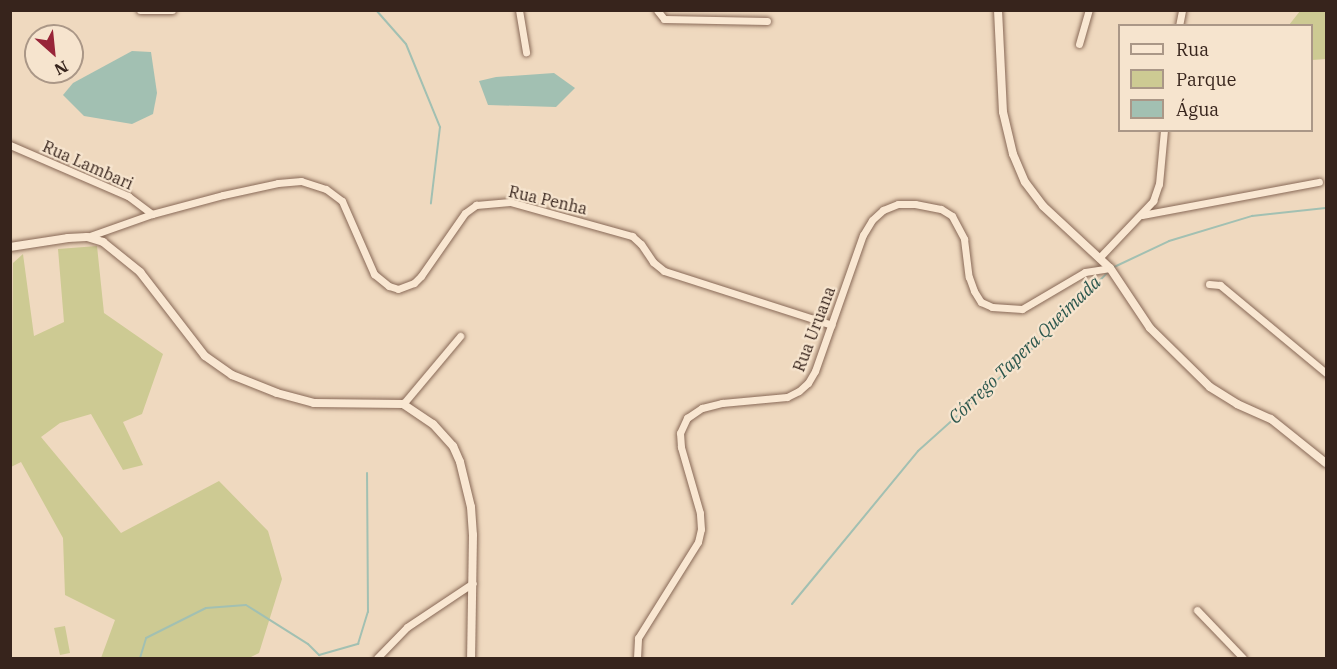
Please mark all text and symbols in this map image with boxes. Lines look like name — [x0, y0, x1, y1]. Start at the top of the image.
north arrow — [24, 24, 84, 84]
legend — [1118, 24, 1313, 132]
text: Rua — [1176, 38, 1209, 61]
text: N — [51, 56, 71, 80]
text: Parque — [1176, 68, 1236, 91]
text: Água — [1176, 98, 1219, 121]
street label: Rua Lambari — [40, 136, 136, 194]
street label: Rua Penha — [507, 182, 589, 218]
water label: Córrego Tapera Queimada — [944, 272, 1106, 428]
street label: Rua Uruana — [789, 284, 839, 374]

